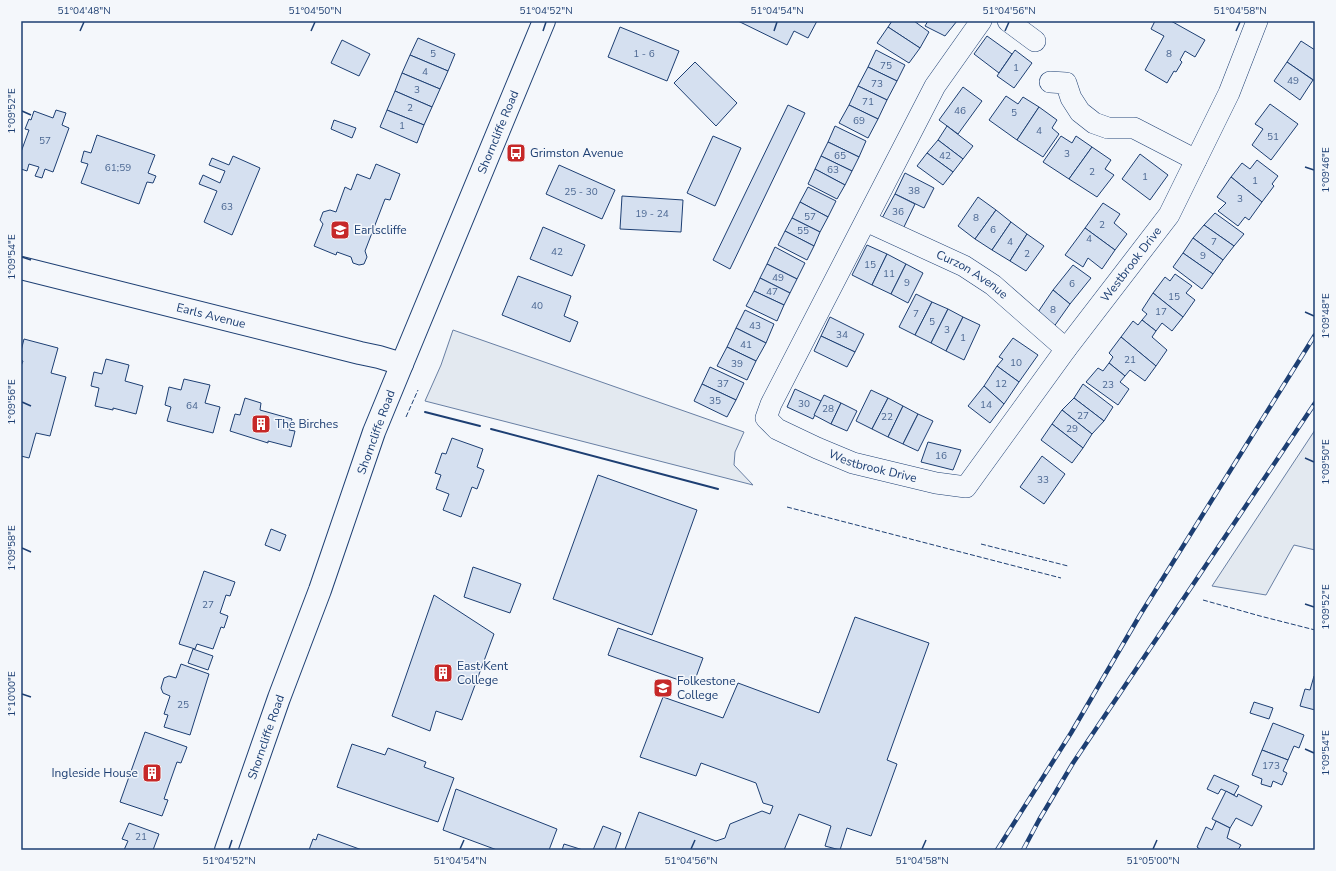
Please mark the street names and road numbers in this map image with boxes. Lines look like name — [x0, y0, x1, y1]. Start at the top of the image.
street label: Shorncliffe Road — [474, 88, 522, 176]
street label: Westbrook Drive — [1097, 223, 1165, 305]
street label: Curzon Avenue — [934, 246, 1011, 303]
street label: Earls Avenue — [175, 299, 247, 332]
street label: Shorncliffe Road — [353, 387, 399, 477]
street label: Westbrook Drive — [826, 446, 918, 486]
street label: Shorncliffe Road — [244, 692, 288, 782]

